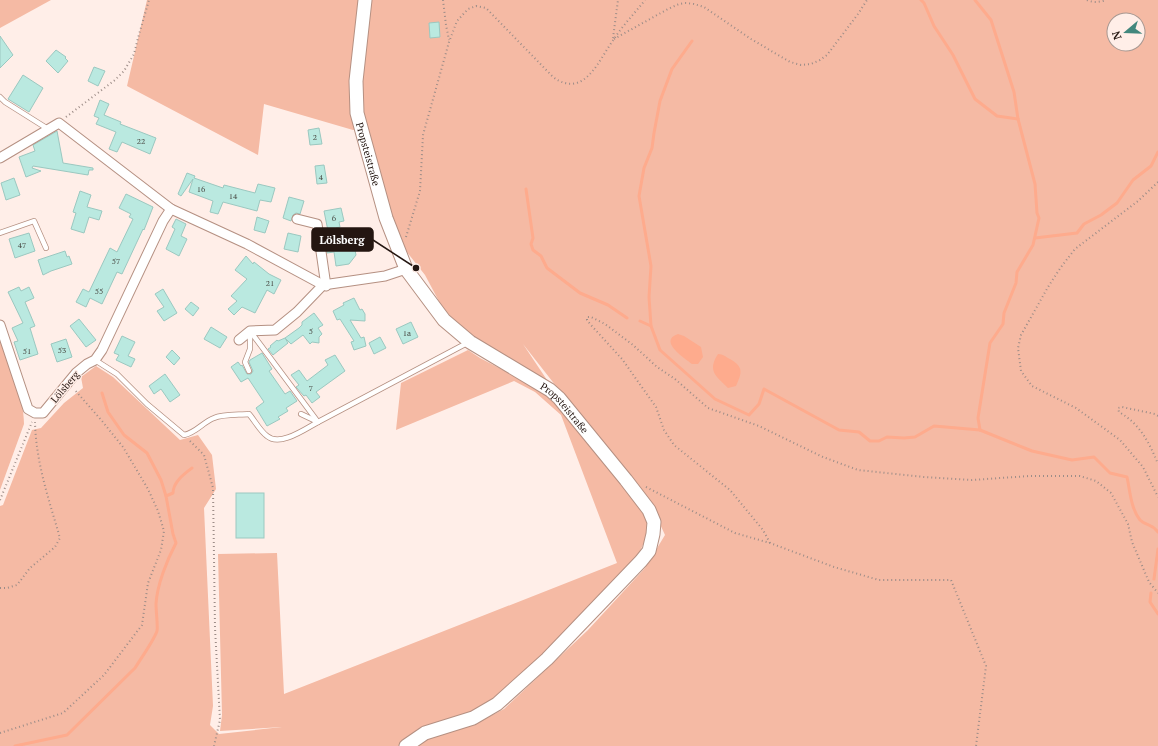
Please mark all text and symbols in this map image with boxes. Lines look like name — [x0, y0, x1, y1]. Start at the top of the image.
north arrow — [1106, 12, 1146, 52]
text: N — [1108, 28, 1125, 41]
street label: Propsteistraße — [353, 121, 383, 187]
house number: 2 — [313, 132, 317, 142]
house number: 22 — [137, 136, 145, 146]
house number: 4 — [319, 172, 324, 182]
house number: 16 — [197, 184, 206, 194]
house number: 14 — [229, 191, 238, 201]
house number: 6 — [332, 213, 337, 223]
callout: Lölsberg — [312, 228, 373, 251]
text: Lölsberg — [320, 233, 365, 247]
house number: 47 — [18, 240, 26, 250]
house number: 57 — [112, 256, 120, 266]
house number: 21 — [266, 278, 274, 288]
house number: 55 — [95, 286, 103, 296]
house number: 5 — [309, 326, 313, 336]
house number: 1a — [403, 328, 411, 338]
house number: 53 — [58, 345, 66, 355]
house number: 51 — [23, 346, 31, 356]
street label: Lölsberg — [48, 368, 83, 406]
street label: Propsteistraße — [538, 379, 592, 436]
house number: 7 — [309, 383, 313, 393]

